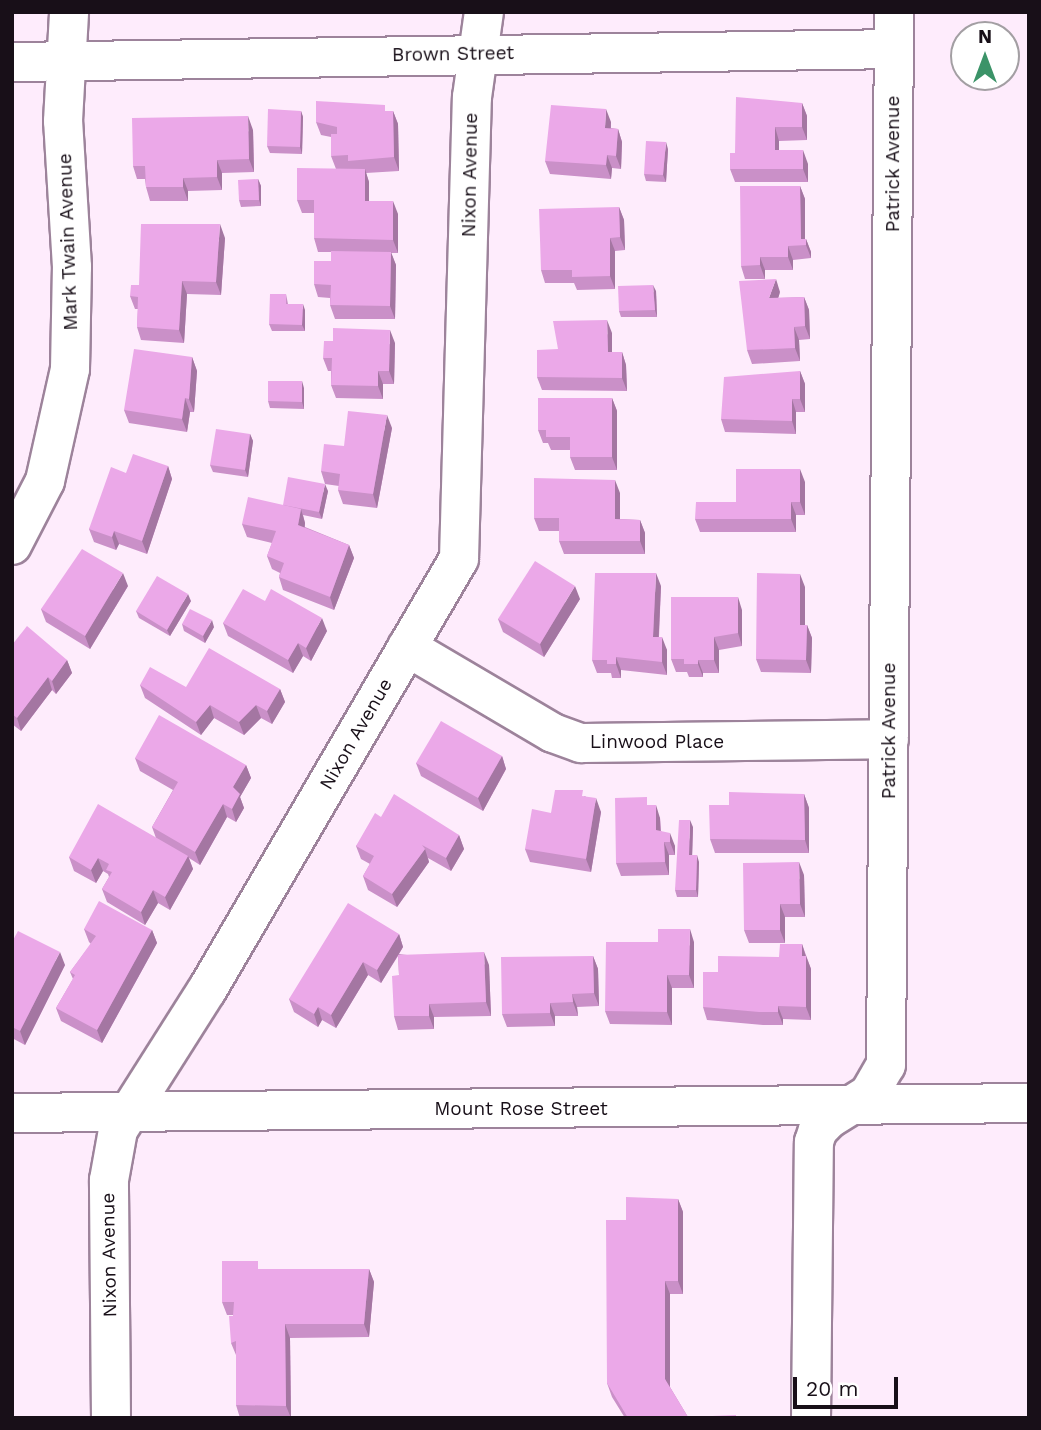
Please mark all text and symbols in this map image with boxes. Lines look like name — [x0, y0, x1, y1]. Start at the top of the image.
north arrow — [950, 21, 1020, 91]
text: N — [978, 25, 992, 48]
street label: Brown Street — [392, 42, 514, 66]
street label: Patrick Avenue — [882, 95, 904, 233]
street label: Nixon Avenue — [458, 112, 482, 238]
street label: Mark Twain Avenue — [53, 152, 83, 332]
street label: Patrick Avenue — [878, 662, 900, 800]
street label: Nixon Avenue — [315, 674, 397, 794]
street label: Linwood Place — [590, 731, 724, 753]
street label: Mount Rose Street — [434, 1098, 608, 1120]
street label: Nixon Avenue — [97, 1192, 121, 1318]
scale bar — [796, 1364, 901, 1408]
text: 20 m — [806, 1376, 858, 1401]

